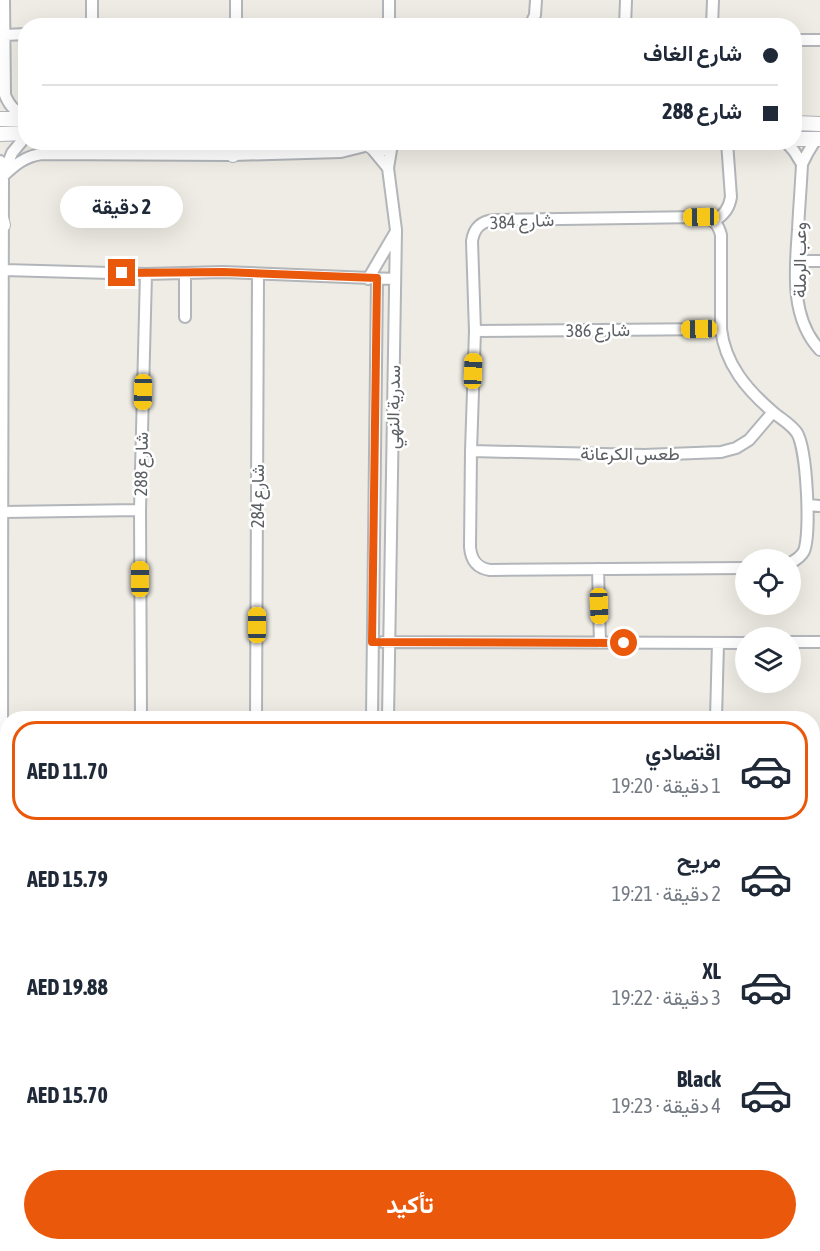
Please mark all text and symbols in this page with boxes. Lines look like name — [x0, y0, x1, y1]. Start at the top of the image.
text: شارع الغاف — [643, 40, 742, 66]
text: شارع 288 — [662, 98, 742, 124]
callout: 2 دقيقة — [60, 186, 184, 228]
text: 2 دقيقة — [92, 195, 151, 218]
car — [683, 208, 719, 226]
street label: شارع 384 — [489, 209, 555, 235]
street label: وعب الرملة — [789, 222, 811, 298]
route end — [108, 259, 135, 286]
street label: شارع 386 — [566, 319, 630, 343]
car — [681, 320, 717, 338]
car — [463, 353, 483, 389]
street label: سدرية النهي — [382, 365, 409, 449]
car — [134, 374, 152, 410]
street label: شارع 288 — [130, 432, 154, 496]
street label: طعس الكرعانة — [580, 443, 680, 465]
street label: شارع 284 — [247, 464, 270, 528]
map controls — [735, 549, 801, 693]
button: locate — [735, 549, 801, 615]
car — [131, 561, 149, 597]
car — [589, 588, 609, 624]
car — [248, 607, 266, 643]
button: layers — [735, 627, 801, 693]
route start — [610, 629, 637, 656]
text: اقتصادي — [645, 739, 721, 765]
icon: car — [739, 744, 793, 798]
text: AED 11.70 — [27, 758, 108, 784]
text: 1 دقيقة · 19:20 — [612, 774, 721, 797]
text: مريح — [677, 847, 721, 873]
icon: car — [739, 852, 793, 906]
text: AED 15.79 — [27, 866, 108, 892]
text: 2 دقيقة · 19:21 — [612, 882, 721, 905]
text: XL — [703, 958, 721, 984]
icon: car — [739, 960, 793, 1014]
text: AED 19.88 — [27, 974, 108, 1000]
text: 3 دقيقة · 19:22 — [612, 986, 721, 1009]
text: Black — [677, 1066, 721, 1092]
icon: car — [739, 1068, 793, 1122]
text: AED 15.70 — [27, 1082, 108, 1108]
text: 4 دقيقة · 19:23 — [612, 1094, 721, 1117]
button: تأكيد — [24, 1170, 796, 1239]

